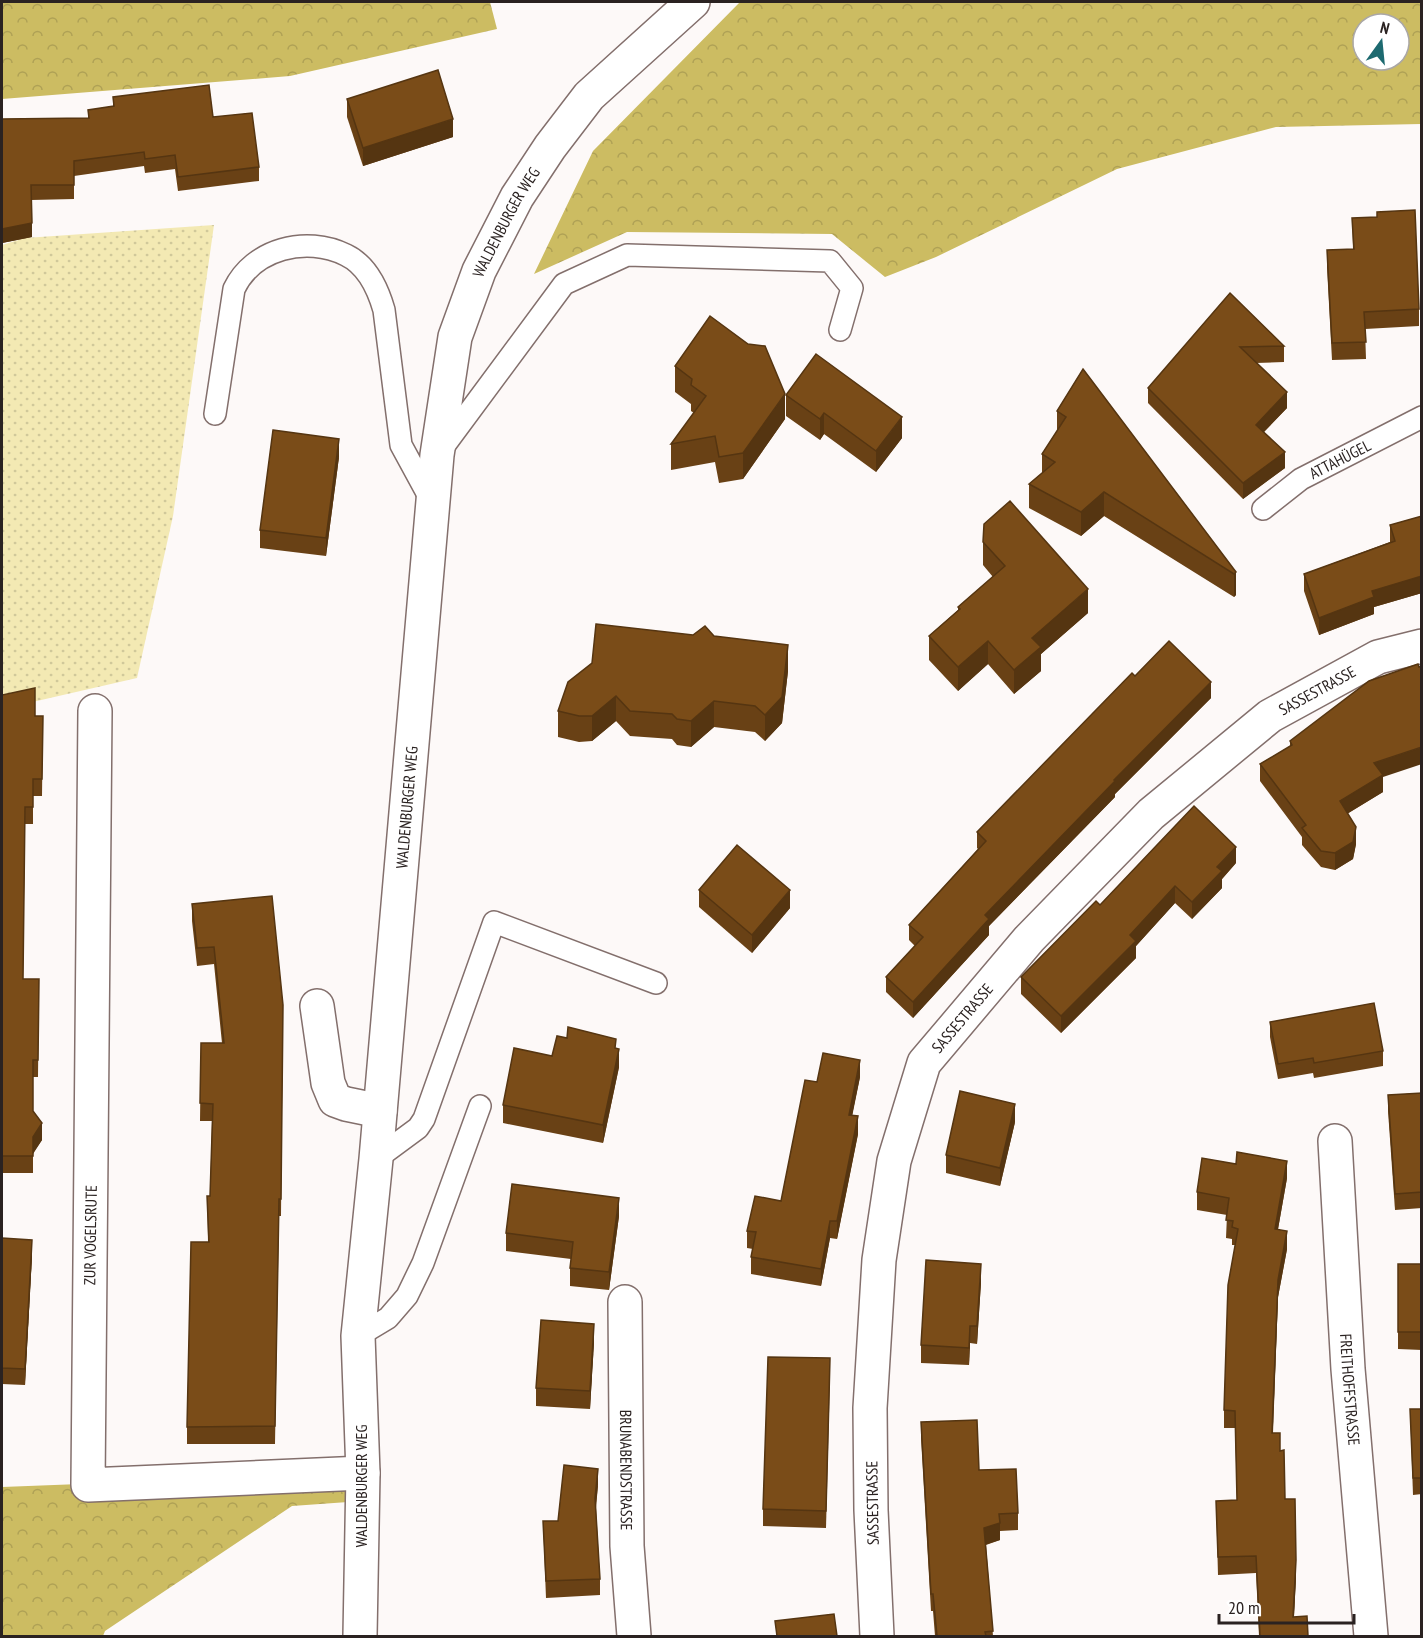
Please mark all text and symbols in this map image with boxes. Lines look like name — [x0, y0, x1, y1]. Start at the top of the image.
north arrow — [1351, 12, 1411, 72]
text: N — [1378, 17, 1392, 38]
street label: WALDENBURGER WEG — [468, 163, 544, 280]
street label: ATTAHÜGEL — [1306, 435, 1374, 483]
street label: SASSESTRASSE — [1275, 661, 1359, 719]
street label: WALDENBURGER WEG — [391, 745, 422, 869]
street label: SASSESTRASSE — [927, 979, 997, 1057]
street label: ZUR VOGELSRUTE — [79, 1185, 101, 1285]
street label: FREITHOFFSTRASSE — [1336, 1333, 1365, 1446]
street label: BRUNABENDSTRASSE — [616, 1410, 637, 1531]
street label: WALDENBURGER WEG — [351, 1425, 371, 1547]
street label: SASSESTRASSE — [861, 1460, 883, 1545]
scale bar — [1219, 1587, 1354, 1625]
text: 20 m — [1228, 1596, 1260, 1619]

